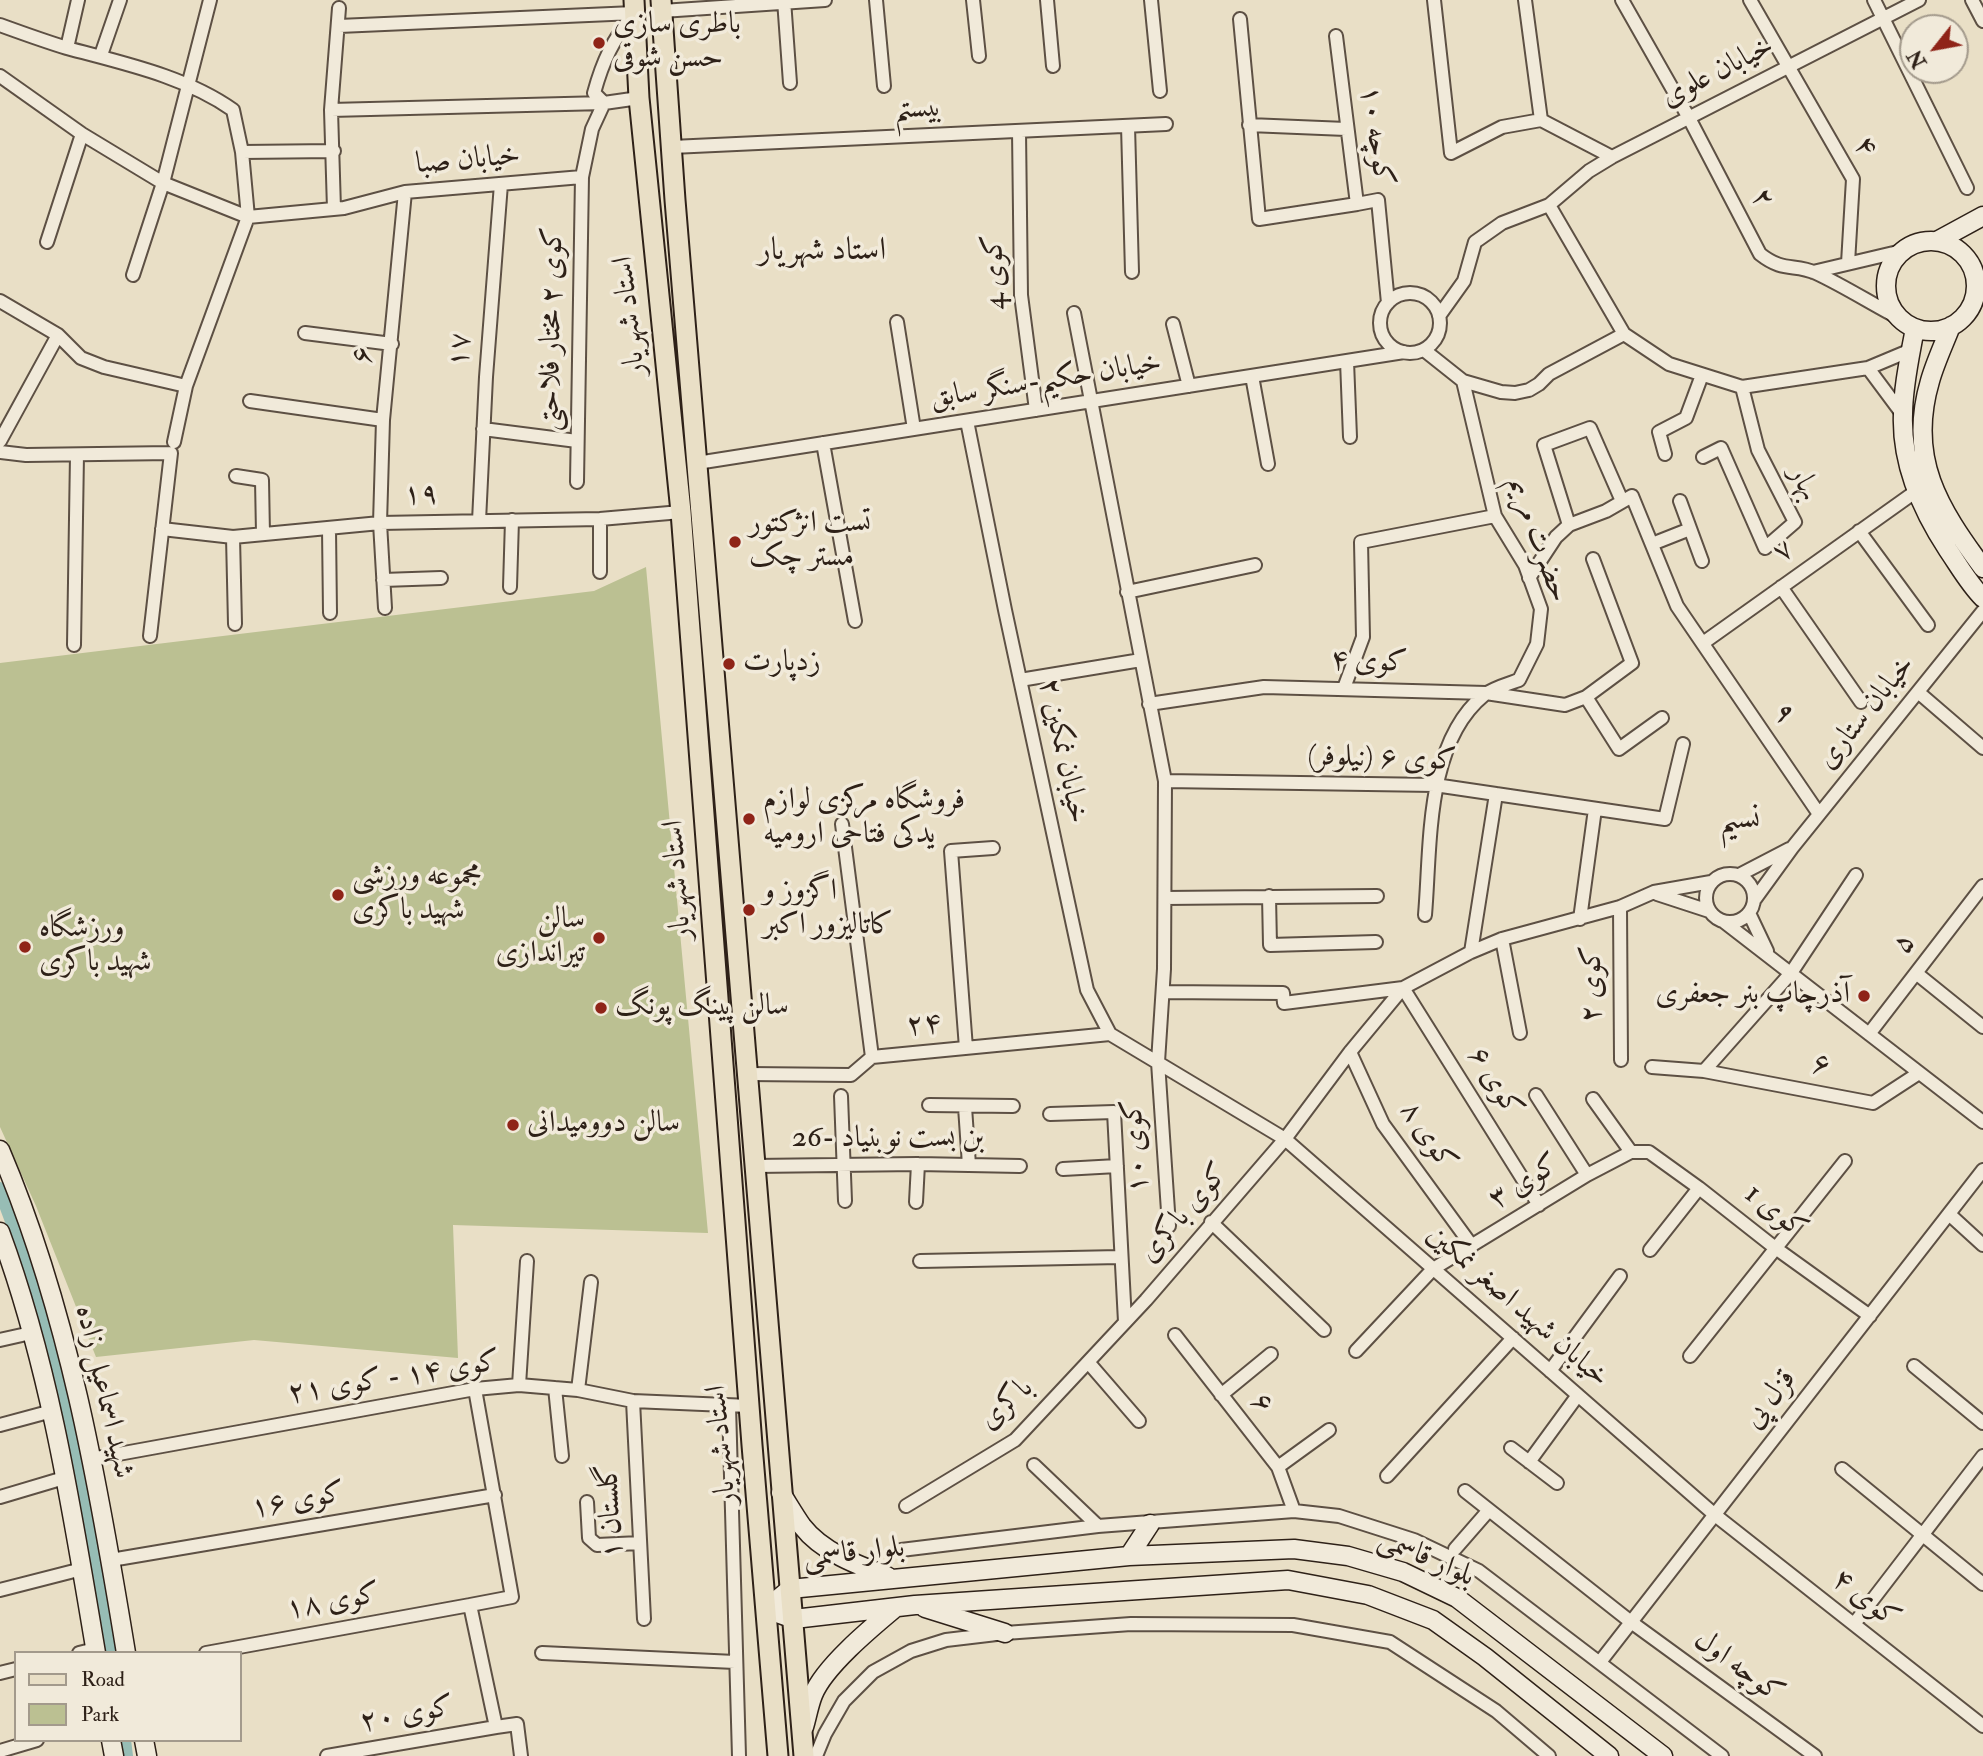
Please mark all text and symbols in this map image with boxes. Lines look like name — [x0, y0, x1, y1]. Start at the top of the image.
place label: باطری سازی حسن شوقی — [613, 8, 741, 78]
north arrow — [1899, 14, 1969, 84]
street label: خیابان علوی — [1656, 29, 1780, 117]
marker: باطری سازی حسن شوقی — [591, 35, 607, 51]
text: N — [1903, 45, 1932, 72]
street label: کوچه ۱۰ — [1350, 83, 1400, 189]
street label: بیستم — [893, 91, 943, 129]
street label: ۴ — [1844, 131, 1884, 163]
street label: خیابان صبا — [414, 138, 522, 184]
street label: ۲ — [1741, 183, 1781, 215]
street label: کوی ۲ مختار فلاحتی — [533, 226, 573, 432]
district label: استاد شهریار — [758, 233, 886, 271]
street label: کوی 4 — [977, 234, 1015, 310]
street label: استاد شهریار — [607, 254, 655, 378]
street label: ۱۷ — [442, 331, 480, 369]
street label: ۶ — [345, 344, 383, 366]
street label: خیابان حکیم-سنگر سابق — [928, 346, 1164, 418]
street label: بهار — [1779, 461, 1827, 507]
street label: حضرت مریم — [1498, 472, 1576, 608]
street label: ۱۹ — [403, 478, 439, 514]
place label: تست انژکتور مستر چک — [749, 507, 871, 578]
street label: ۷ — [1766, 532, 1802, 572]
marker: تست انژکتور مستر چک — [727, 534, 743, 550]
street label: کوی ۴ — [1330, 644, 1408, 682]
place label: زدپارت — [743, 646, 821, 682]
street label: خیابان ستاری — [1810, 649, 1924, 777]
marker: زدپارت — [721, 656, 737, 672]
street label: خیابان نمکین ۲ — [1029, 675, 1095, 827]
street label: ۹ — [1763, 697, 1803, 731]
street label: کوی ۶ (نیلوفر) — [1307, 739, 1457, 781]
place label: فروشگاه مرکزی لوازم یدکی فتاحی ارومیه — [763, 784, 965, 854]
district label: نسیم — [1720, 802, 1760, 840]
marker: فروشگاه مرکزی لوازم یدکی فتاحی ارومیه — [741, 811, 757, 827]
street label: استاد شهریار — [657, 819, 701, 941]
place label: مجموعه ورزشی شهید باکری — [352, 860, 482, 930]
place label: اگزوز و کاتالیزور اکبر — [763, 875, 894, 945]
marker: مجموعه ورزشی شهید باکری — [330, 887, 346, 903]
marker: اگزوز و کاتالیزور اکبر — [741, 902, 757, 918]
place label: سالن تیراندازی — [495, 903, 585, 974]
place label: ورزشگاه شهید باکری — [39, 912, 152, 982]
street label: ۵ — [1885, 926, 1925, 962]
marker: سالن تیراندازی — [591, 930, 607, 946]
marker: ورزشگاه شهید باکری — [17, 939, 33, 955]
street label: کوی ۲ — [1576, 946, 1612, 1022]
place label: آذرچاپ بنر جعفری — [1655, 978, 1850, 1014]
marker: آذرچاپ بنر جعفری — [1856, 988, 1872, 1004]
place label: سالن پینگ پونگ — [615, 990, 789, 1026]
marker: سالن پینگ پونگ — [593, 1000, 609, 1016]
street label: ۲۴ — [905, 1007, 943, 1045]
street label: کوی ۶ — [1458, 1041, 1530, 1125]
street label: ۶ — [1809, 1047, 1833, 1085]
street label: کوی ۸ — [1391, 1095, 1463, 1179]
street label: کوی ۱۰ — [1116, 1098, 1158, 1194]
place label: سالن دوومیدانی — [527, 1107, 680, 1143]
marker: سالن دوومیدانی — [505, 1117, 521, 1133]
street label: 26- بن بست نوبنیاد — [792, 1122, 984, 1158]
street label: کوی ۳ — [1483, 1147, 1567, 1219]
street label: کوی باکری — [1132, 1157, 1238, 1271]
street label: کوی 1 — [1736, 1177, 1814, 1249]
street label: خیابان شهید اصغر نمکین — [1418, 1218, 1616, 1396]
street label: شهید اسماعیل زاده — [66, 1302, 140, 1482]
street label: کوی ۱۴ - کوی ۲۱ — [285, 1344, 503, 1414]
street label: قزل پی — [1737, 1363, 1805, 1437]
street label: باکری — [972, 1371, 1042, 1439]
street label: استاد شهریار — [700, 1384, 746, 1506]
street label: ۶ — [1241, 1386, 1281, 1422]
street label: ۱ گلستان — [592, 1462, 632, 1560]
street label: کوی ۱۶ — [248, 1476, 348, 1528]
street label: بلوار قاسمی — [1372, 1522, 1480, 1596]
street label: بلوار قاسمی — [801, 1531, 907, 1577]
street label: کوی ۴ — [1824, 1562, 1906, 1638]
street label: کوی ۱۸ — [283, 1577, 383, 1629]
street label: کوچه اول — [1686, 1623, 1790, 1713]
legend — [14, 1651, 242, 1742]
text: Road — [81, 1666, 125, 1693]
street label: کوی ۲۰ — [357, 1690, 457, 1742]
text: Park — [81, 1701, 119, 1728]

